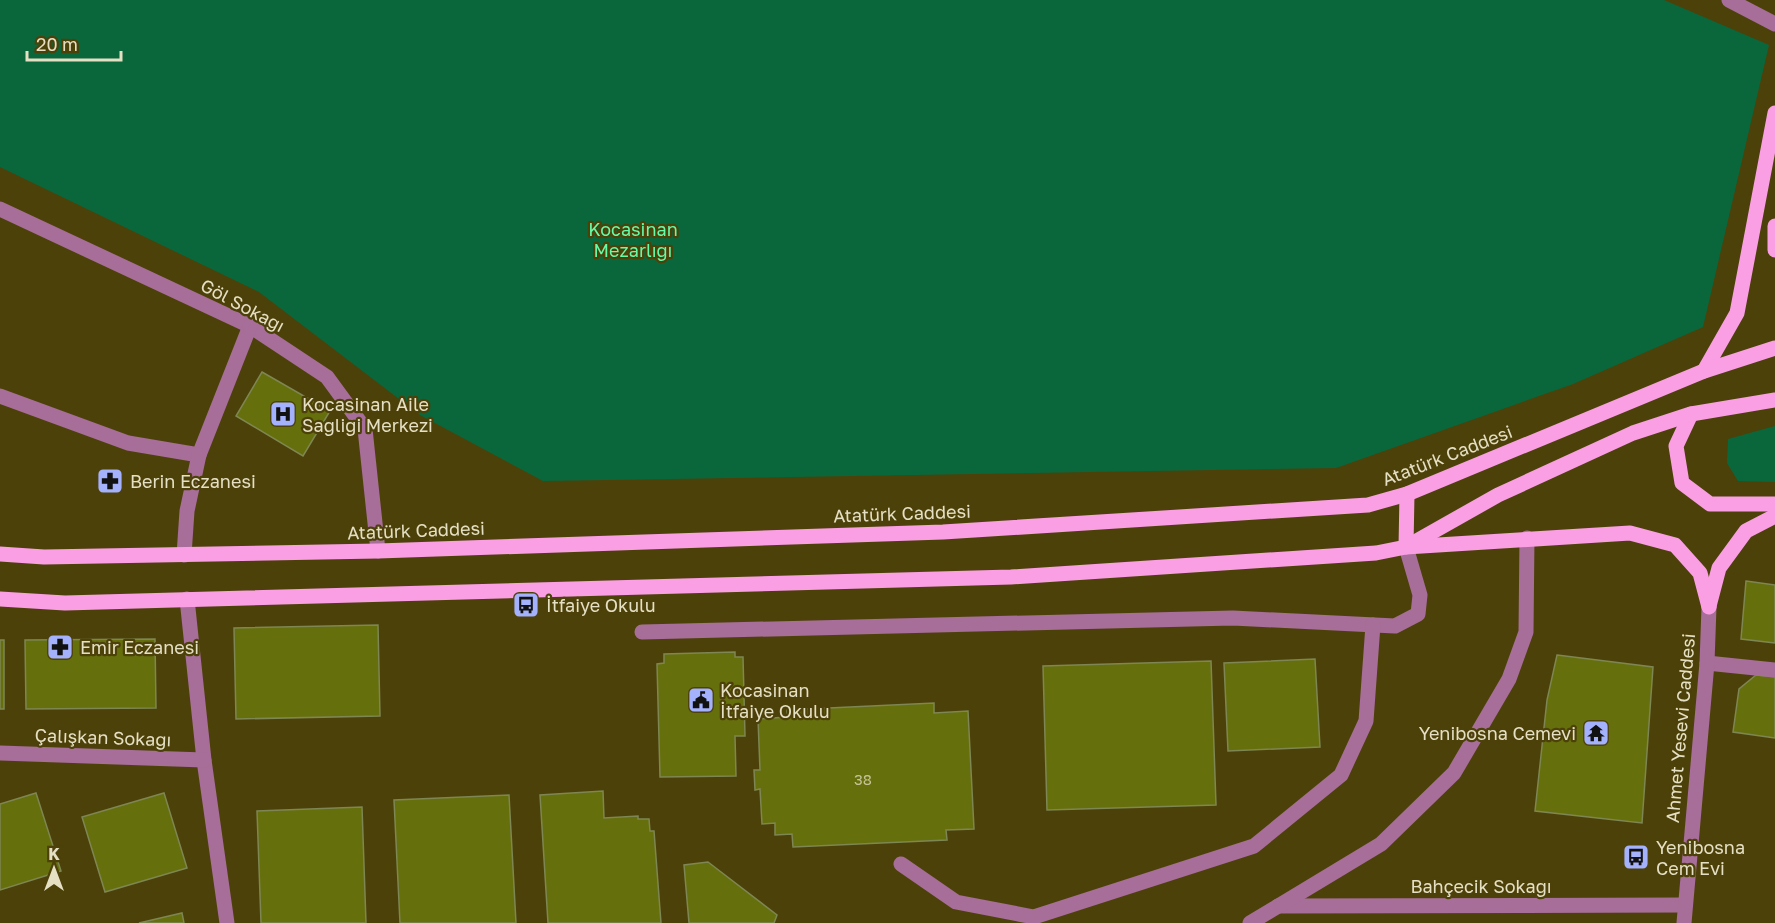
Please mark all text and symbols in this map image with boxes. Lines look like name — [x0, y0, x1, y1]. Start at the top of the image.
scale bar — [27, 24, 122, 62]
text: 20 m — [36, 33, 78, 55]
park label: Kocasinan Mezarlığı — [588, 218, 678, 261]
street label: Göl Sokağı — [197, 274, 289, 336]
place label: Kocasinan Aile Sagligi Merkezi — [302, 393, 433, 436]
hospital icon: Kocasinan Aile Sagligi Merkezi — [268, 399, 298, 429]
street label: Atatürk Caddesi — [1379, 420, 1515, 490]
pharmacy icon: Berin Eczanesi — [95, 466, 125, 496]
place label: Berin Eczanesi — [130, 470, 256, 492]
street label: Atatürk Caddesi — [833, 500, 971, 526]
street label: Atatürk Caddesi — [347, 517, 485, 543]
bus stop icon: İtfaiye Okulu — [511, 590, 541, 620]
place label: İtfaiye Okulu — [546, 594, 656, 616]
pharmacy icon: Emir Eczanesi — [45, 632, 75, 662]
street label: Ahmet Yesevi Caddesi — [1661, 632, 1699, 824]
place label: Emir Eczanesi — [80, 636, 199, 658]
place label: Kocasinan İtfaiye Okulu — [720, 679, 830, 722]
public building icon: Kocasinan İtfaiye Okulu — [686, 685, 716, 715]
temple icon: Yenibosna Cemevi — [1581, 718, 1611, 748]
place label: Yenibosna Cemevi — [1419, 722, 1576, 744]
street label: Çalışkan Sokağı — [34, 724, 172, 750]
house number: 38 — [854, 770, 872, 788]
place label: Yenibosna Cem Evi — [1656, 836, 1745, 879]
north arrow — [24, 839, 84, 899]
bus stop icon: Yenibosna Cem Evi — [1621, 842, 1651, 872]
text: K — [48, 844, 60, 864]
street label: Bahçecik Sokağı — [1410, 875, 1552, 897]

